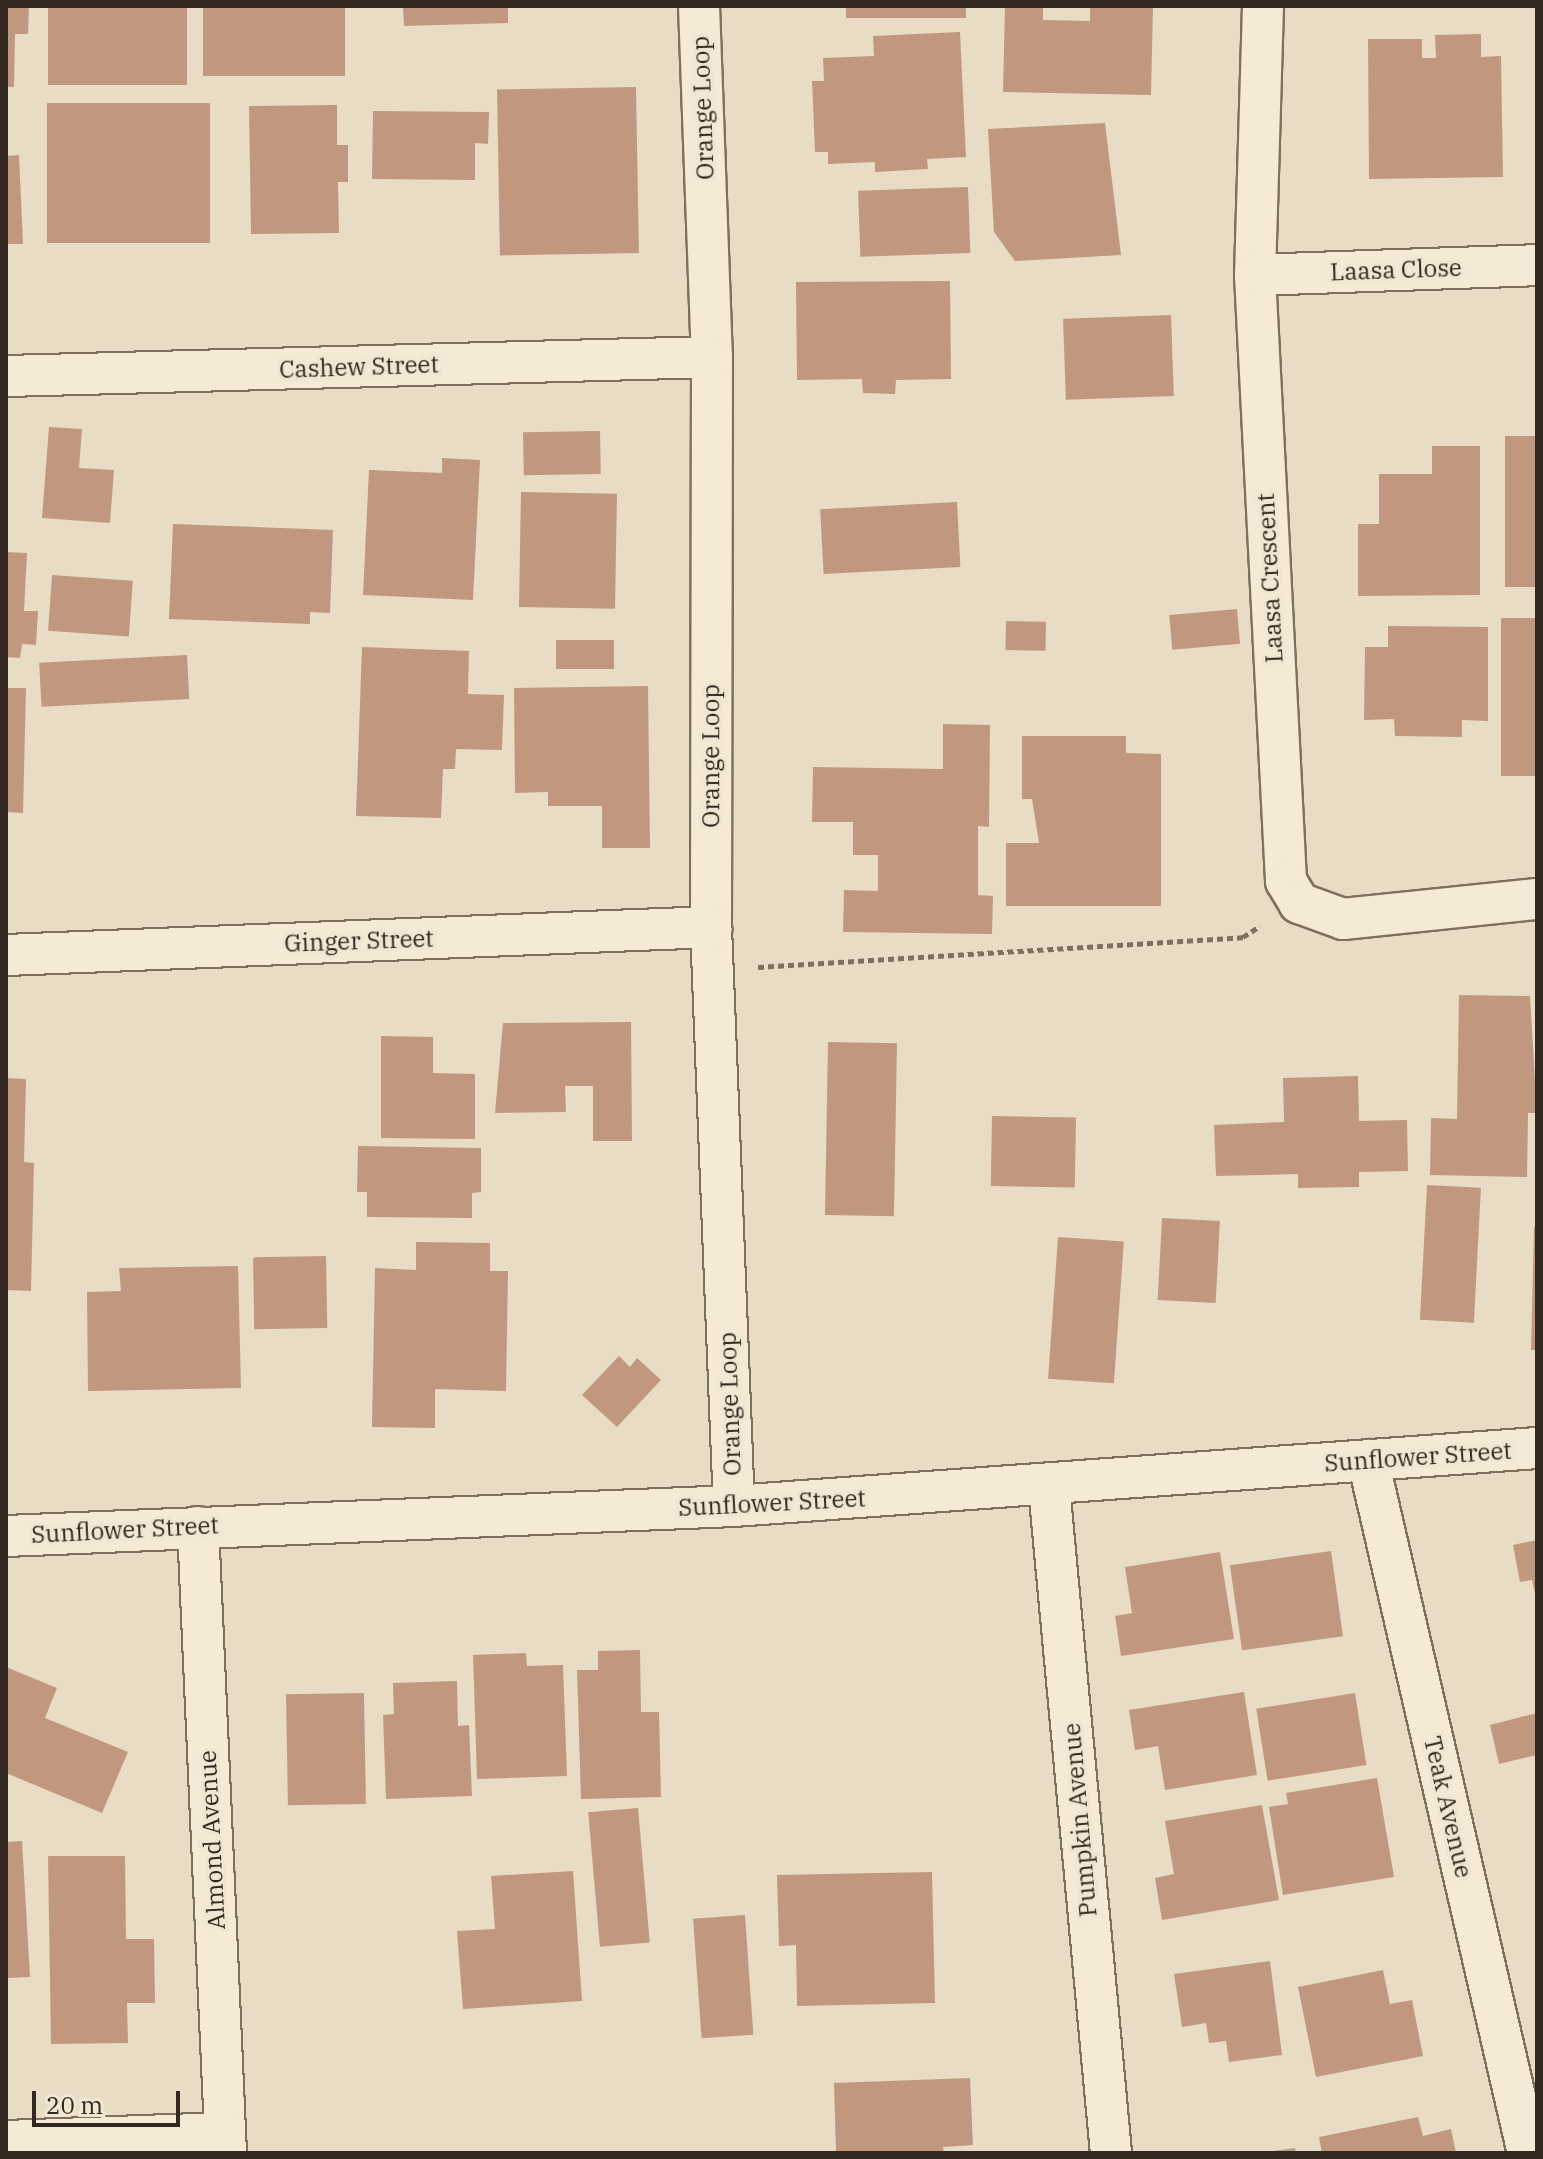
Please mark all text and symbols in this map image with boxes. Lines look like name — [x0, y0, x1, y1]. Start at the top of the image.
street label: Orange Loop — [686, 36, 720, 180]
street label: Laasa Close — [1330, 253, 1462, 287]
street label: Cashew Street — [279, 350, 439, 384]
street label: Laasa Crescent — [1251, 492, 1289, 664]
street label: Orange Loop — [697, 684, 725, 828]
street label: Ginger Street — [284, 924, 434, 958]
street label: Orange Loop — [713, 1332, 747, 1476]
street label: Sunflower Street — [1323, 1436, 1513, 1478]
street label: Sunflower Street — [677, 1484, 867, 1522]
street label: Sunflower Street — [30, 1511, 220, 1549]
street label: Pumpkin Avenue — [1057, 1722, 1103, 1918]
street label: Teak Avenue — [1418, 1733, 1478, 1881]
street label: Almond Avenue — [193, 1750, 231, 1930]
scale bar — [36, 2075, 184, 2125]
text: 20 m — [46, 2089, 103, 2121]

